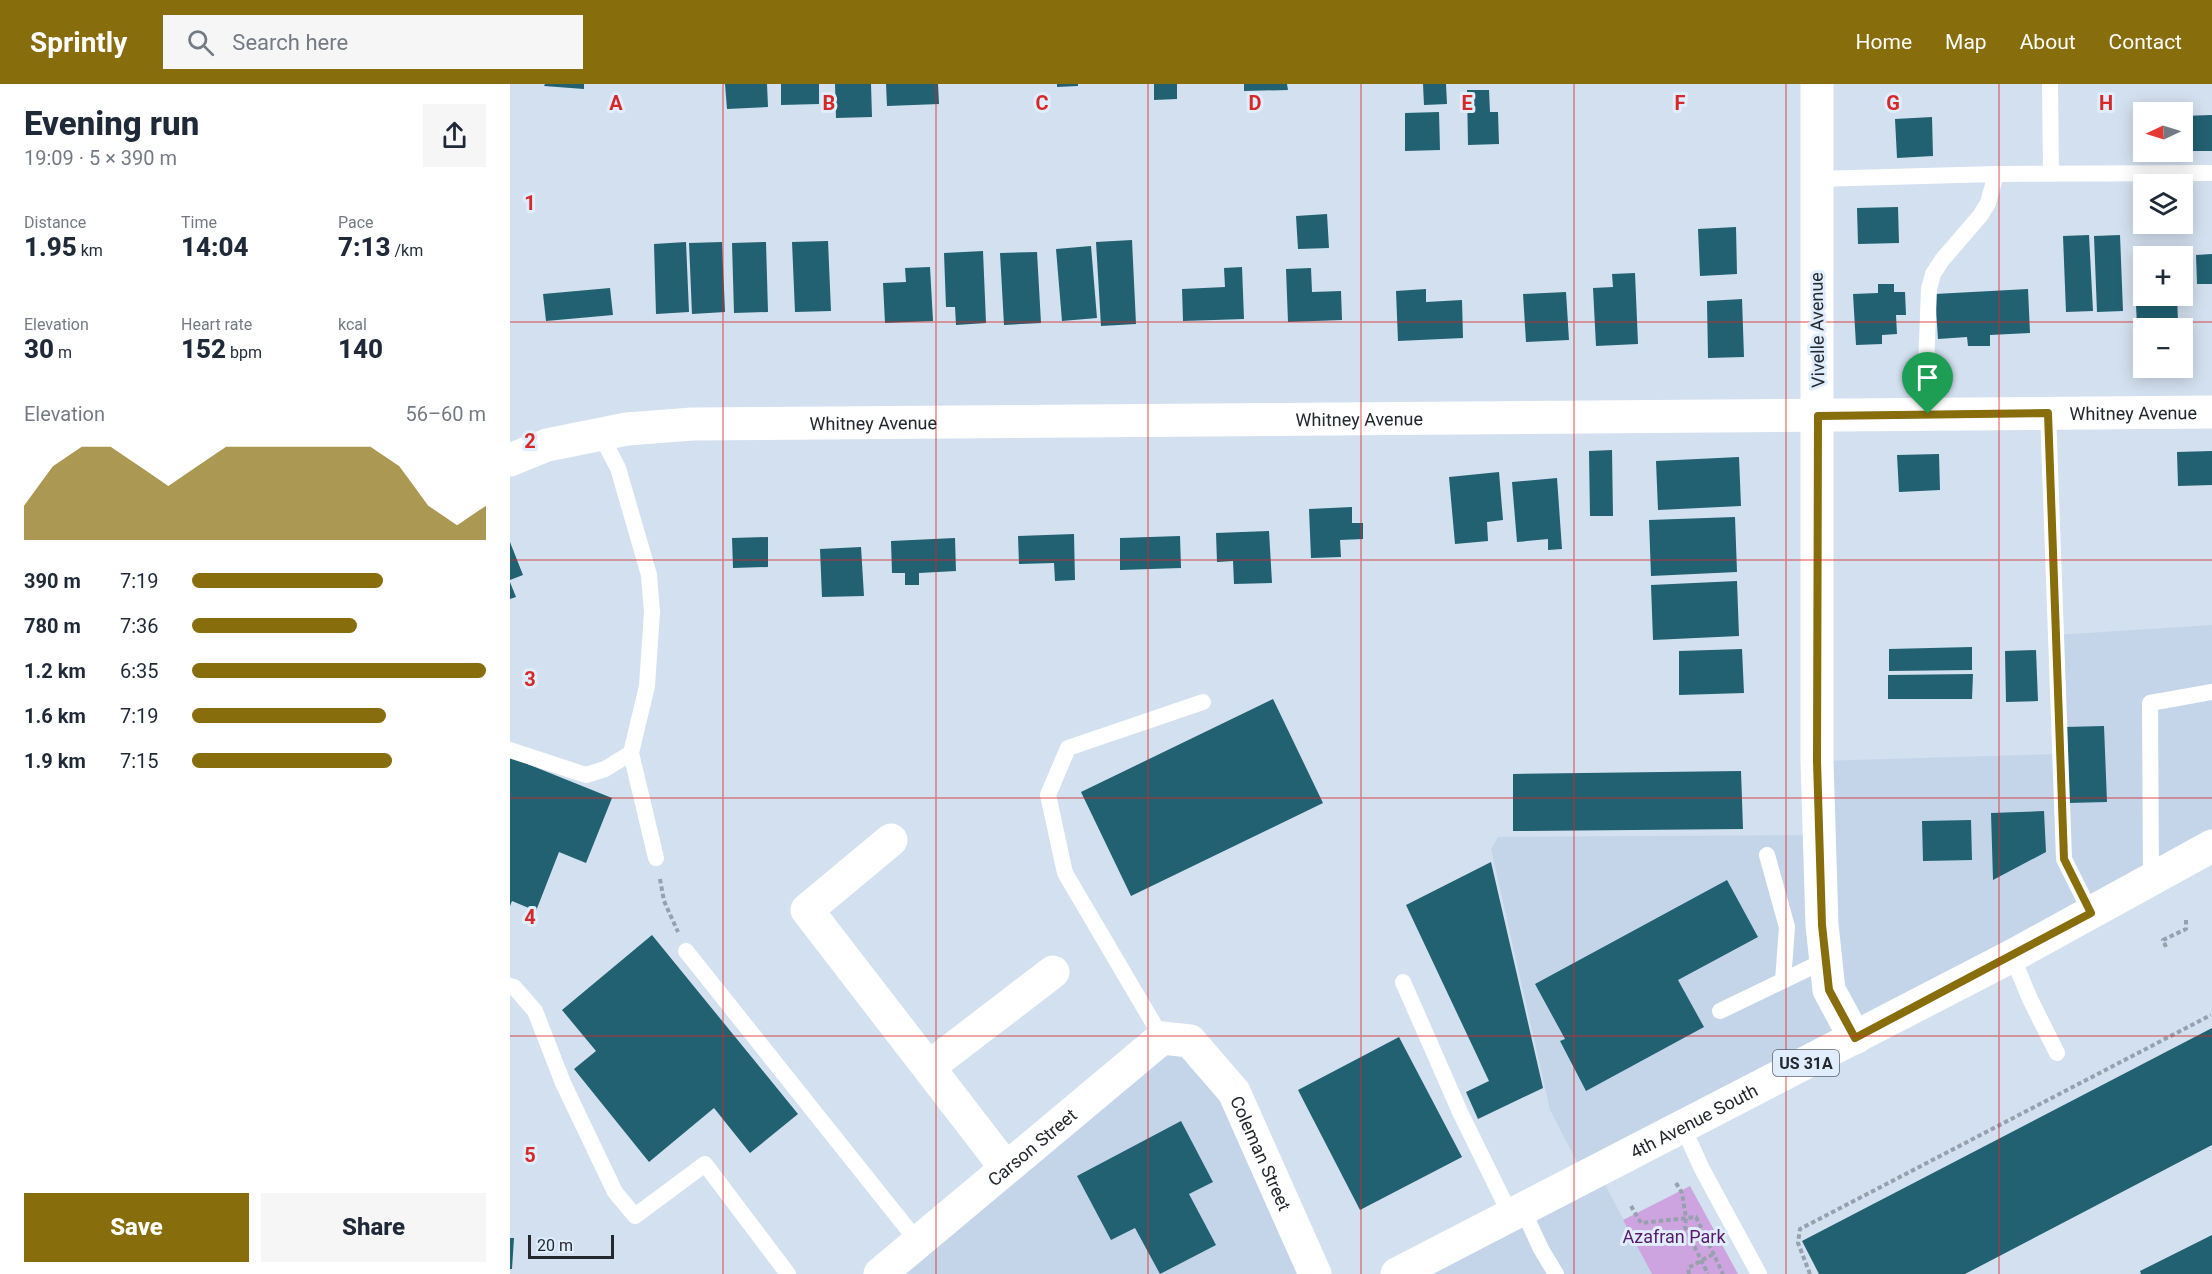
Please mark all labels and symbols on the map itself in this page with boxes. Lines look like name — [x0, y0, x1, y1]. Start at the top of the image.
text: A — [609, 91, 623, 115]
text: B — [823, 91, 835, 115]
text: C — [1035, 91, 1049, 115]
text: D — [1249, 91, 1262, 115]
text: E — [1461, 91, 1473, 115]
text: F — [1675, 91, 1686, 115]
text: G — [1886, 91, 1900, 115]
text: H — [2099, 91, 2113, 115]
north arrow — [2133, 102, 2193, 162]
text: 1 — [524, 191, 536, 215]
street label: Vivelle Avenue — [1805, 272, 1829, 388]
pin — [1902, 352, 1953, 414]
street label: Whitney Avenue — [2069, 402, 2197, 424]
street label: Whitney Avenue — [1295, 408, 1423, 430]
street label: Whitney Avenue — [809, 412, 937, 434]
text: 2 — [524, 429, 536, 453]
text: 3 — [524, 667, 536, 691]
text: 4 — [524, 905, 536, 929]
road number: US 31A — [1773, 1050, 1839, 1076]
street label: 4th Avenue South — [1626, 1079, 1761, 1162]
street label: Coleman Street — [1226, 1092, 1296, 1214]
street label: Carson Street — [983, 1104, 1081, 1190]
text: 5 — [524, 1143, 536, 1167]
park label: Azafran Park — [1622, 1226, 1726, 1247]
scale bar — [528, 1232, 614, 1260]

